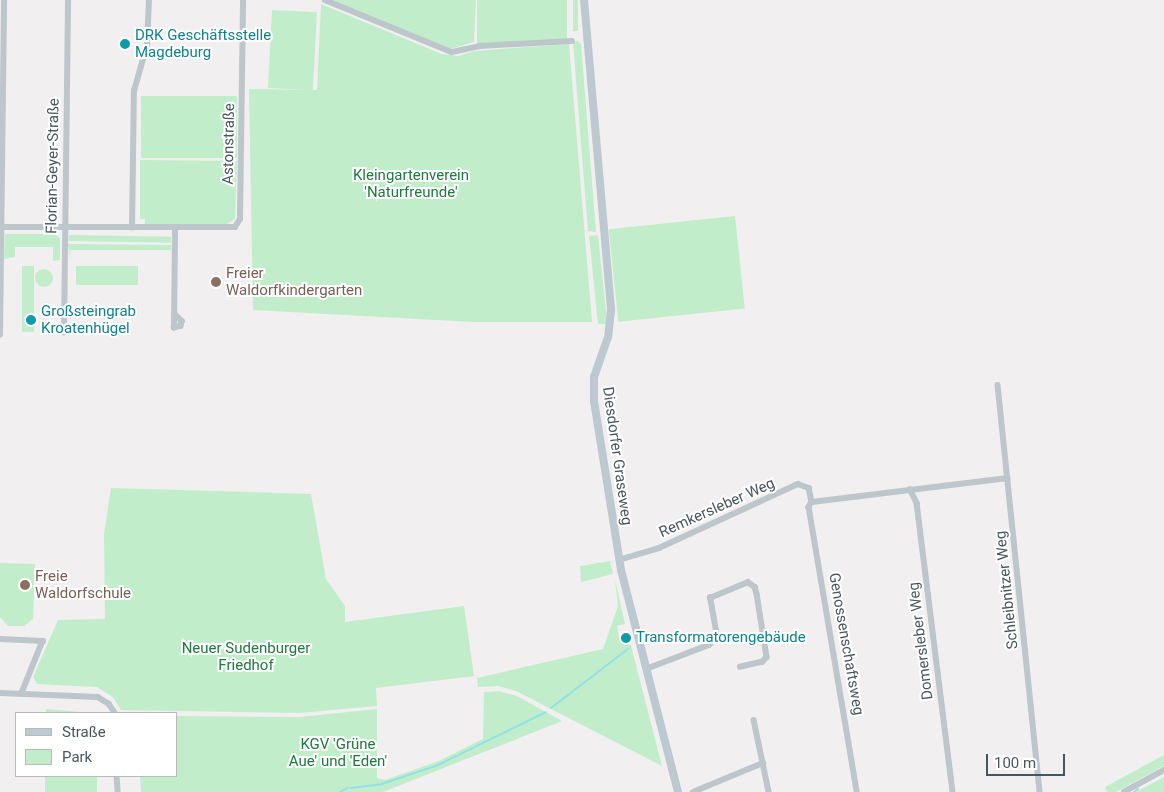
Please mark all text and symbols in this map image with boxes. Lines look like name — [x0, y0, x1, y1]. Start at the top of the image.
place label: DRK Geschäftsstelle Magdeburg — [135, 26, 271, 61]
marker: DRK Geschäftsstelle Magdeburg — [119, 38, 131, 50]
street label: Florian-Geyer-Straße — [43, 98, 63, 234]
street label: Astonstraße — [219, 103, 239, 185]
park label: Kleingartenverein 'Naturfreunde' — [353, 166, 469, 201]
place label: Freier Waldorfkindergarten — [226, 264, 362, 299]
marker: Freier Waldorfkindergarten — [210, 276, 222, 288]
place label: Großsteingrab Kroatenhügel — [41, 302, 136, 337]
marker: Großsteingrab Kroatenhügel — [25, 314, 37, 326]
street label: Diesdorfer Graseweg — [598, 386, 636, 526]
street label: Remkersleber Weg — [656, 474, 778, 542]
street label: Schleibnitzer Weg — [992, 530, 1022, 650]
place label: Freie Waldorfschule — [35, 567, 131, 602]
street label: Genossenschaftsweg — [825, 571, 867, 717]
marker: Freie Waldorfschule — [19, 579, 31, 591]
street label: Domersleber Weg — [905, 581, 937, 701]
place label: Transformatorengebäude — [636, 629, 806, 647]
marker: Transformatorengebäude — [620, 632, 632, 644]
park label: Neuer Sudenburger Friedhof — [182, 639, 310, 674]
legend — [15, 712, 178, 777]
text: Straße — [62, 723, 106, 741]
park label: KGV 'Grüne Aue' und 'Eden' — [289, 735, 387, 770]
scale bar — [989, 744, 1068, 776]
text: Park — [62, 748, 92, 766]
text: 100 m — [994, 754, 1036, 772]

